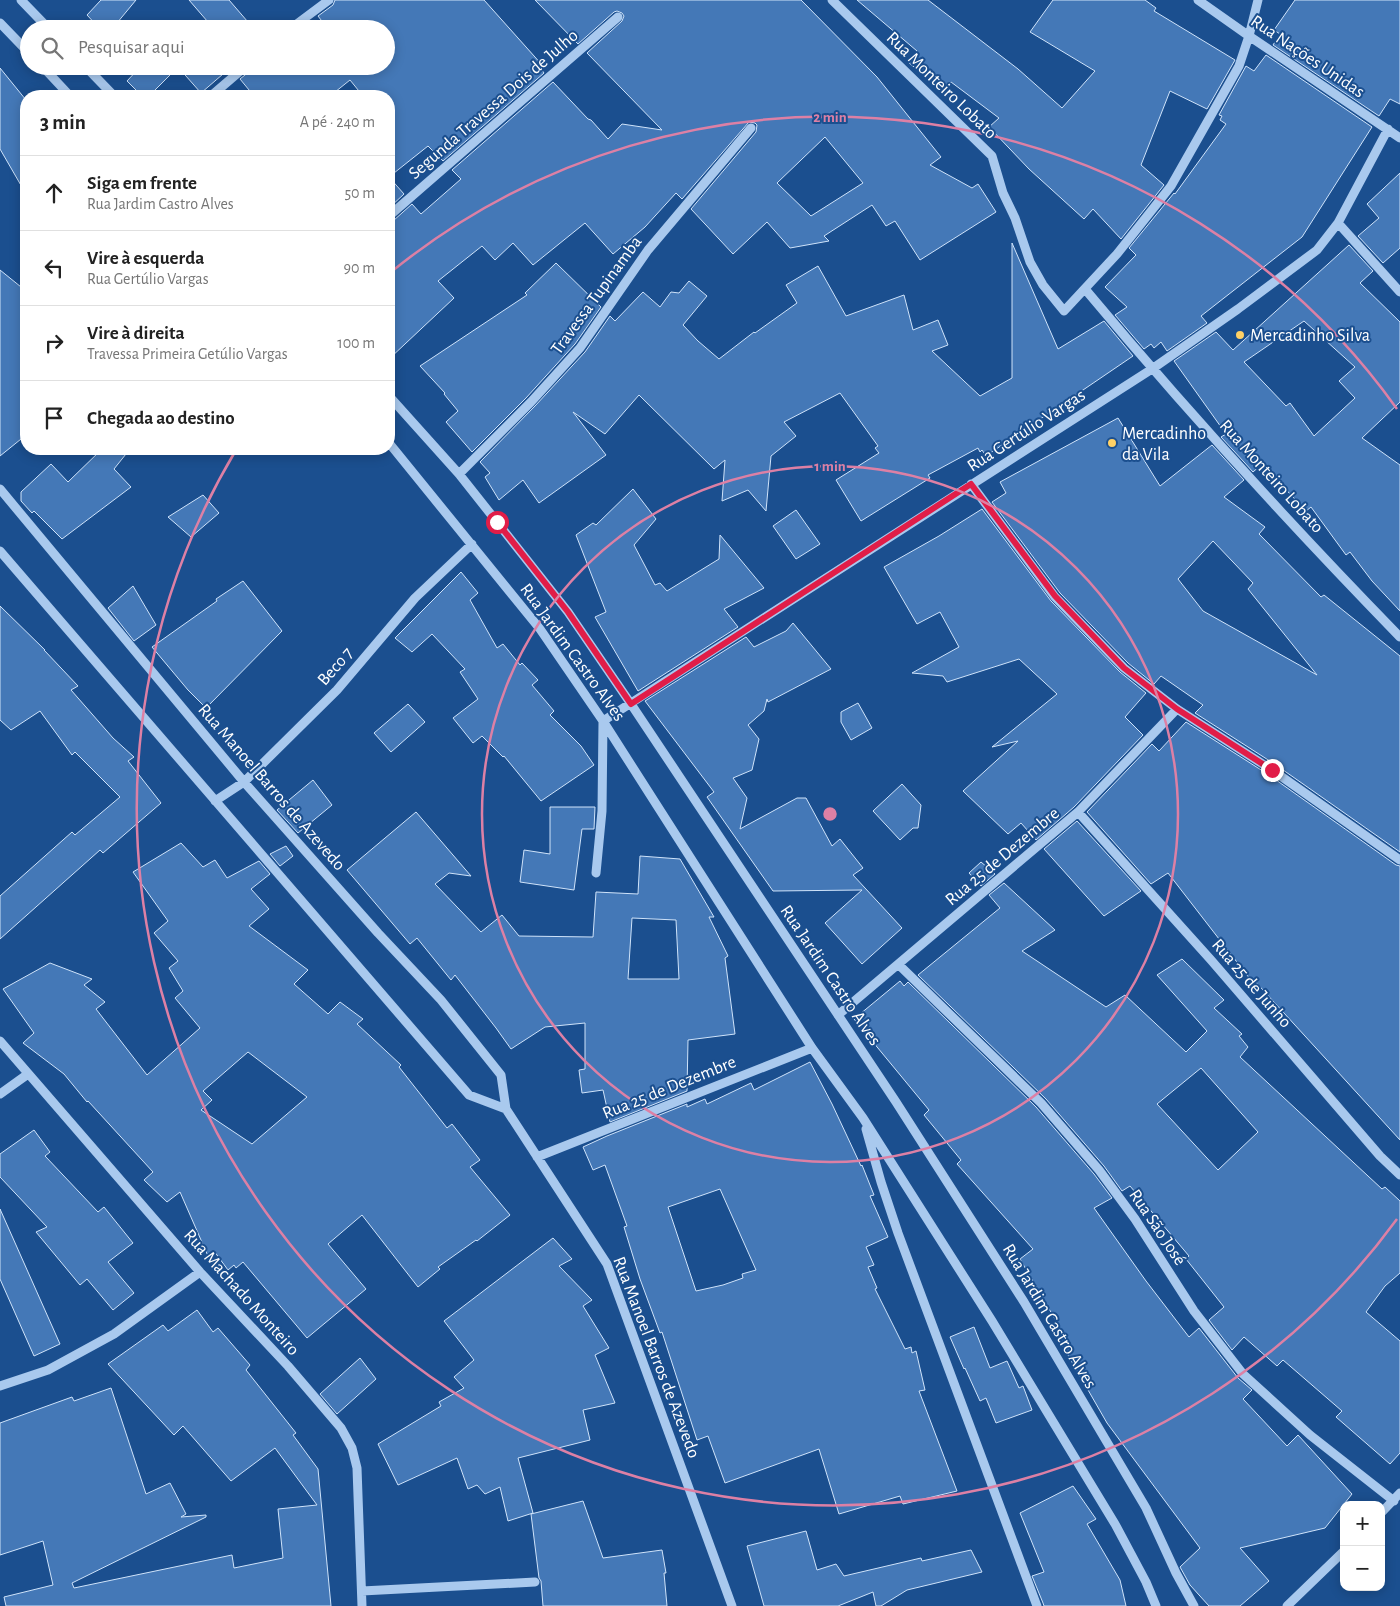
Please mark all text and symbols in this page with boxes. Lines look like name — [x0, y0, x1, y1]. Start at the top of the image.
street label: Rua Nações Unidas — [1247, 12, 1368, 101]
search box — [20, 20, 395, 75]
street label: Segunda Travessa Dois de Julho — [406, 26, 582, 183]
street label: Rua Monteiro Lobato — [883, 29, 1000, 143]
icon: search — [38, 34, 66, 62]
text: Pesquisar aqui — [78, 38, 184, 57]
text: 2 min — [813, 110, 847, 125]
text: 3 min — [40, 112, 86, 133]
text: A pé · 240 m — [300, 114, 375, 130]
text: Siga em frente — [87, 174, 197, 193]
icon: ahead — [40, 179, 68, 207]
text: 50 m — [344, 185, 375, 201]
text: Rua Jardim Castro Alves — [87, 196, 234, 212]
street label: Travessa Tupinamba — [548, 233, 646, 358]
text: Vire à esquerda — [87, 249, 204, 268]
icon: left — [40, 254, 68, 282]
text: 90 m — [344, 260, 375, 276]
text: Rua Gertúlio Vargas — [87, 271, 209, 287]
text: Vire à direita — [87, 324, 185, 343]
place label: Mercadinho Silva — [1250, 327, 1370, 345]
icon: right — [40, 329, 68, 357]
marker: Mercadinho Silva — [1234, 329, 1246, 341]
text: 100 m — [337, 335, 375, 351]
text: Travessa Primeira Getúlio Vargas — [87, 346, 288, 362]
street label: Rua Gertúlio Vargas — [964, 386, 1089, 476]
icon: arrive — [40, 404, 68, 432]
text: Chegada ao destino — [87, 409, 235, 428]
street label: Rua Monteiro Lobato — [1216, 417, 1327, 537]
place label: Mercadinho da Vila — [1122, 425, 1206, 464]
marker: Mercadinho da Vila — [1106, 437, 1118, 449]
text: 1 min — [814, 459, 846, 474]
route start — [486, 511, 509, 534]
street label: Rua Jardim Castro Alves — [516, 580, 628, 725]
street label: Beco 7 — [315, 644, 357, 689]
street label: Rua Manoel Barros de Azevedo — [194, 701, 348, 875]
route end — [1261, 759, 1284, 782]
street label: Rua 25 de Dezembre — [942, 804, 1063, 909]
centre of rings — [821, 805, 839, 823]
street label: Rua Jardim Castro Alves — [777, 902, 884, 1049]
street label: Rua 25 de Junho — [1208, 936, 1295, 1032]
street label: Rua 25 de Dezembre — [600, 1053, 739, 1123]
street label: Rua São José — [1125, 1186, 1189, 1269]
street label: Rua Machado Monteiro — [180, 1226, 302, 1359]
street label: Rua Jardim Castro Alves — [999, 1241, 1099, 1392]
street label: Rua Manoel Barros de Azevedo — [609, 1254, 703, 1461]
map controls — [1340, 1501, 1385, 1591]
button: + — [1340, 1501, 1385, 1546]
button: − — [1340, 1546, 1385, 1591]

